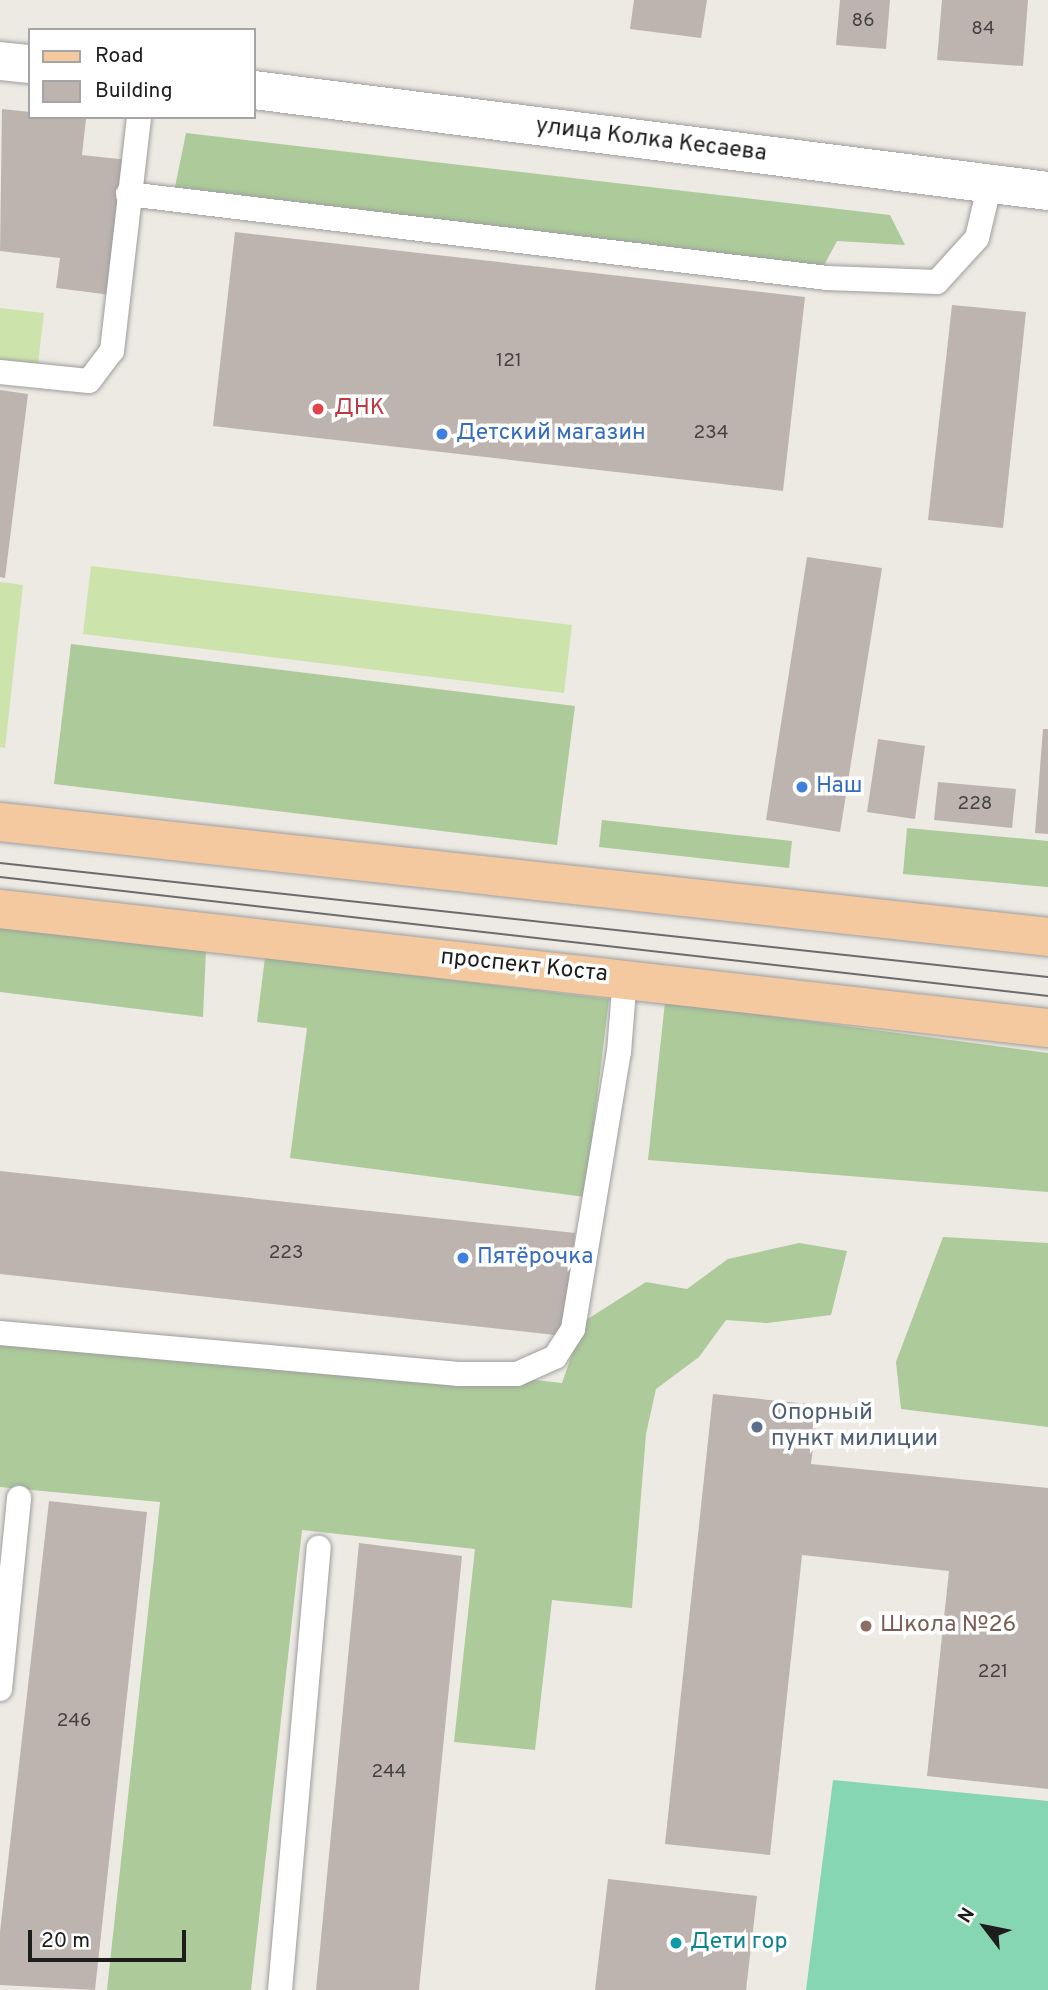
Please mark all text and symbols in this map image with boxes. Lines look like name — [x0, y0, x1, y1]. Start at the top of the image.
house number: 86 — [852, 11, 874, 33]
house number: 84 — [971, 19, 995, 41]
legend — [28, 28, 256, 119]
text: Road — [95, 43, 144, 70]
text: Building — [95, 78, 173, 105]
street label: улица Колка Кесаева — [534, 113, 768, 169]
house number: 121 — [496, 351, 522, 373]
place label: ДНК — [334, 395, 385, 423]
marker: ДНК — [308, 399, 328, 419]
place label: Детский магазин — [456, 420, 646, 448]
house number: 234 — [694, 423, 728, 445]
marker: Детский магазин — [434, 426, 450, 442]
place label: Наш — [816, 773, 862, 801]
marker: Наш — [794, 779, 810, 795]
house number: 228 — [958, 794, 992, 816]
street label: проспект Коста — [439, 944, 609, 990]
house number: 223 — [269, 1243, 303, 1265]
place label: Пятёрочка — [477, 1244, 593, 1272]
marker: Пятёрочка — [455, 1250, 471, 1266]
place label: Опорный пункт милиции — [771, 1400, 938, 1454]
marker: Опорный пункт милиции — [749, 1419, 765, 1435]
place label: Школа №26 — [880, 1612, 1016, 1640]
marker: Школа №26 — [858, 1618, 874, 1634]
house number: 221 — [978, 1662, 1008, 1684]
house number: 246 — [57, 1711, 91, 1733]
house number: 244 — [371, 1762, 407, 1784]
north arrow — [950, 1892, 1020, 1962]
text: N — [953, 1904, 981, 1928]
scale bar — [32, 1916, 189, 1960]
text: 20 m — [41, 1928, 90, 1955]
place label: Дети гор — [690, 1929, 788, 1957]
marker: Дети гор — [668, 1935, 684, 1951]

